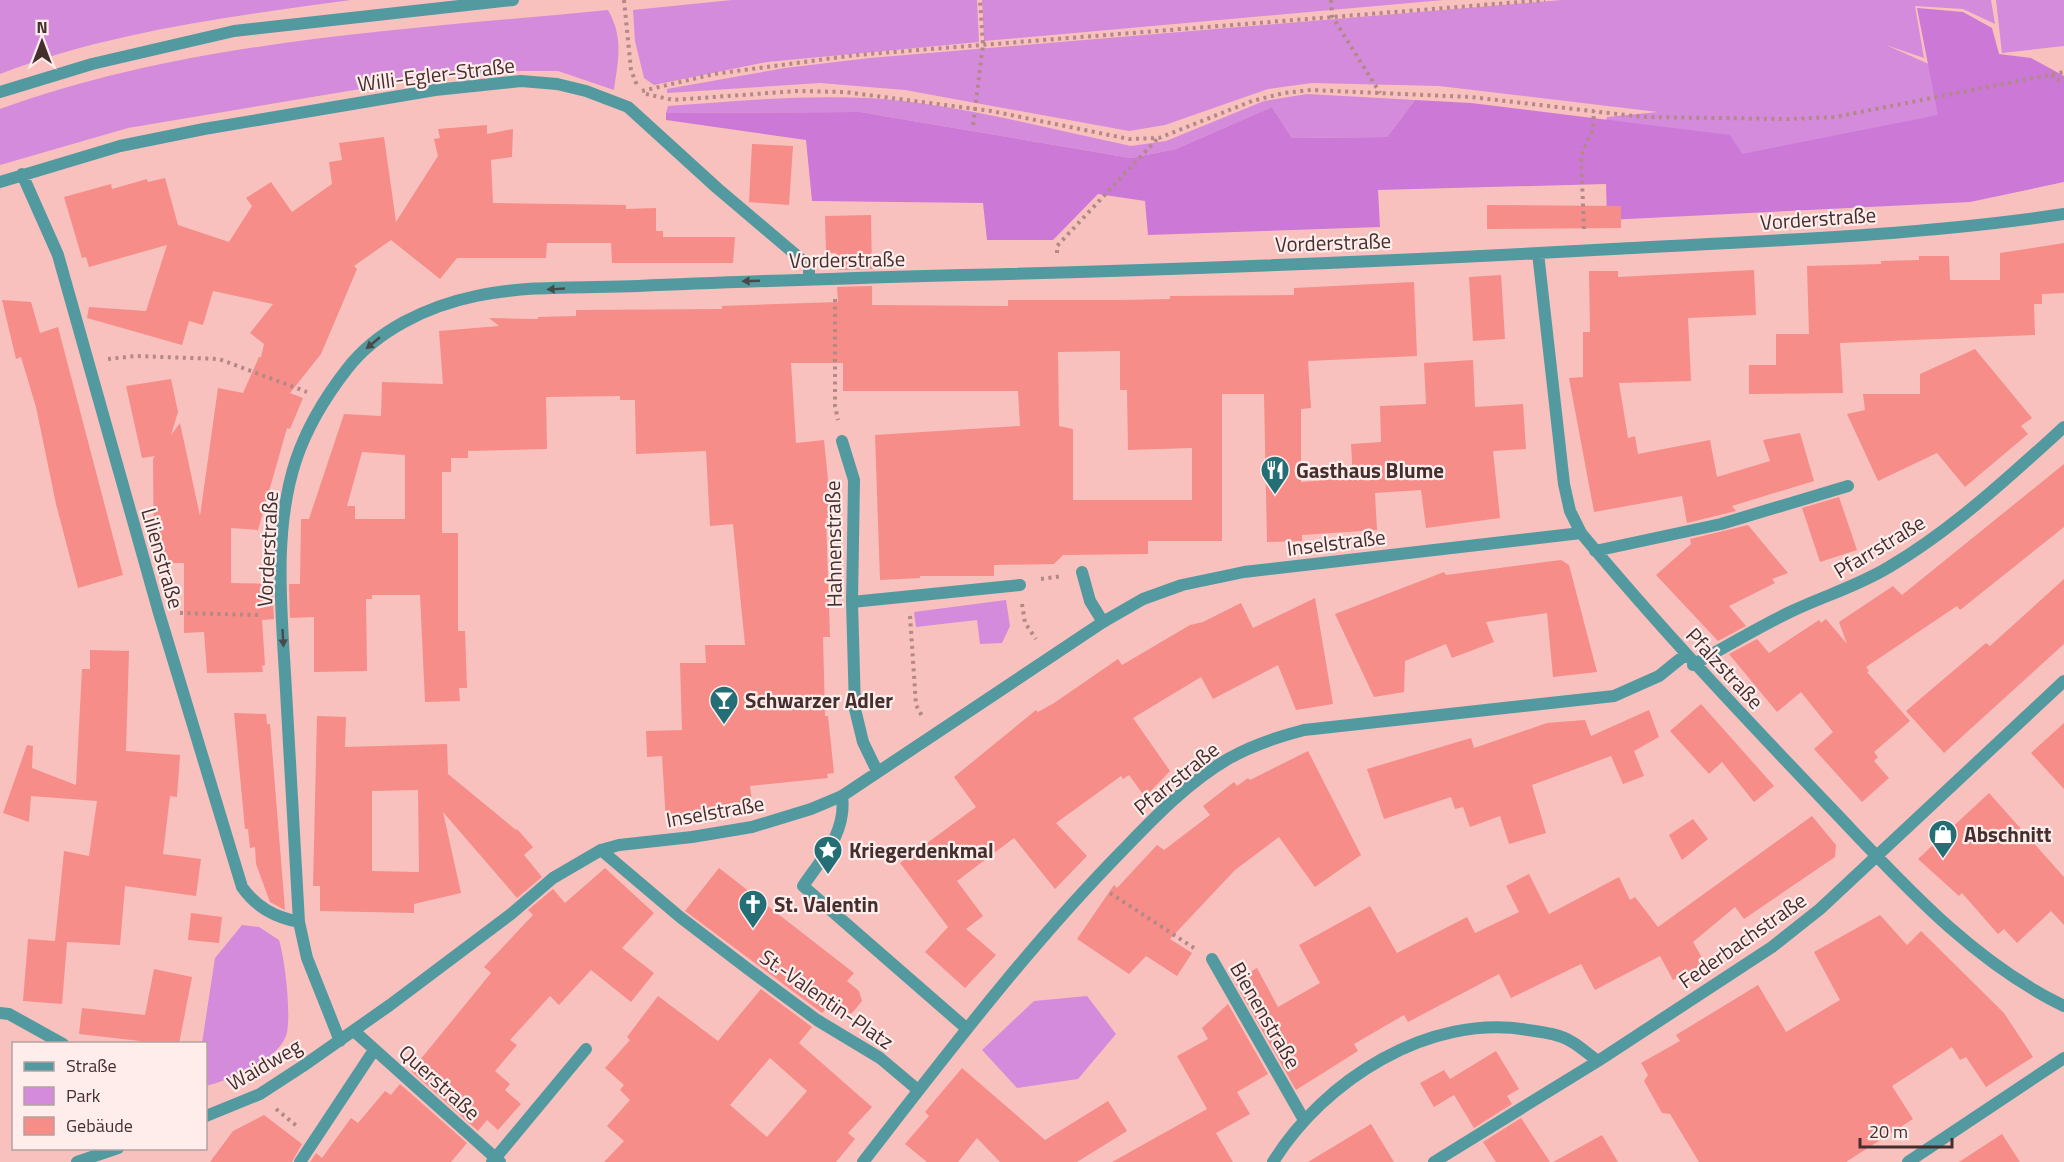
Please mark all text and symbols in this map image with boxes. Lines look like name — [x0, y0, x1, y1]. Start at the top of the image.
north arrow — [12, 12, 72, 72]
text: N — [36, 15, 48, 39]
street label: Willi-Egler-Straße — [356, 48, 516, 100]
street label: Vorderstraße — [1759, 198, 1877, 238]
street label: Vorderstraße — [1274, 224, 1392, 260]
street label: Vorderstraße — [789, 242, 905, 276]
one-way arrow — [741, 276, 760, 286]
one-way arrow — [547, 284, 566, 294]
one-way arrow — [365, 337, 381, 350]
restaurant icon: Gasthaus Blume — [1259, 454, 1291, 496]
place label: Gasthaus Blume — [1296, 454, 1444, 486]
street label: Hahnenstraße — [816, 480, 850, 608]
street label: Vorderstraße — [248, 490, 286, 608]
street label: Lilienstraße — [133, 504, 193, 612]
street label: Pfarrstraße — [1827, 506, 1931, 586]
street label: Inselstraße — [1285, 520, 1387, 564]
street label: Pfalzstraße — [1679, 620, 1771, 716]
one-way arrow — [278, 628, 288, 647]
bar icon: Schwarzer Adler — [708, 684, 740, 726]
place label: Schwarzer Adler — [745, 684, 893, 716]
street label: Pfarrstraße — [1126, 733, 1226, 823]
street label: Inselstraße — [663, 787, 767, 835]
shop icon: Abschnitt — [1927, 818, 1959, 860]
place label: Abschnitt — [1964, 818, 2052, 850]
place icon: Kriegerdenkmal — [812, 834, 844, 876]
place label: Kriegerdenkmal — [849, 834, 994, 866]
street label: Federbachstraße — [1671, 884, 1813, 996]
church icon: St. Valentin — [737, 888, 769, 930]
place label: St. Valentin — [774, 888, 879, 920]
street label: St.-Valentin-Platz — [754, 941, 900, 1057]
street label: Bienenstraße — [1222, 956, 1310, 1074]
street label: Waidweg — [221, 1030, 308, 1098]
street label: Querstraße — [392, 1036, 488, 1128]
legend — [12, 1042, 207, 1150]
text: Straße — [66, 1052, 117, 1079]
text: Park — [66, 1082, 101, 1109]
scale bar — [1860, 1111, 1952, 1149]
text: Gebäude — [66, 1112, 133, 1139]
text: 20 m — [1869, 1118, 1908, 1145]

